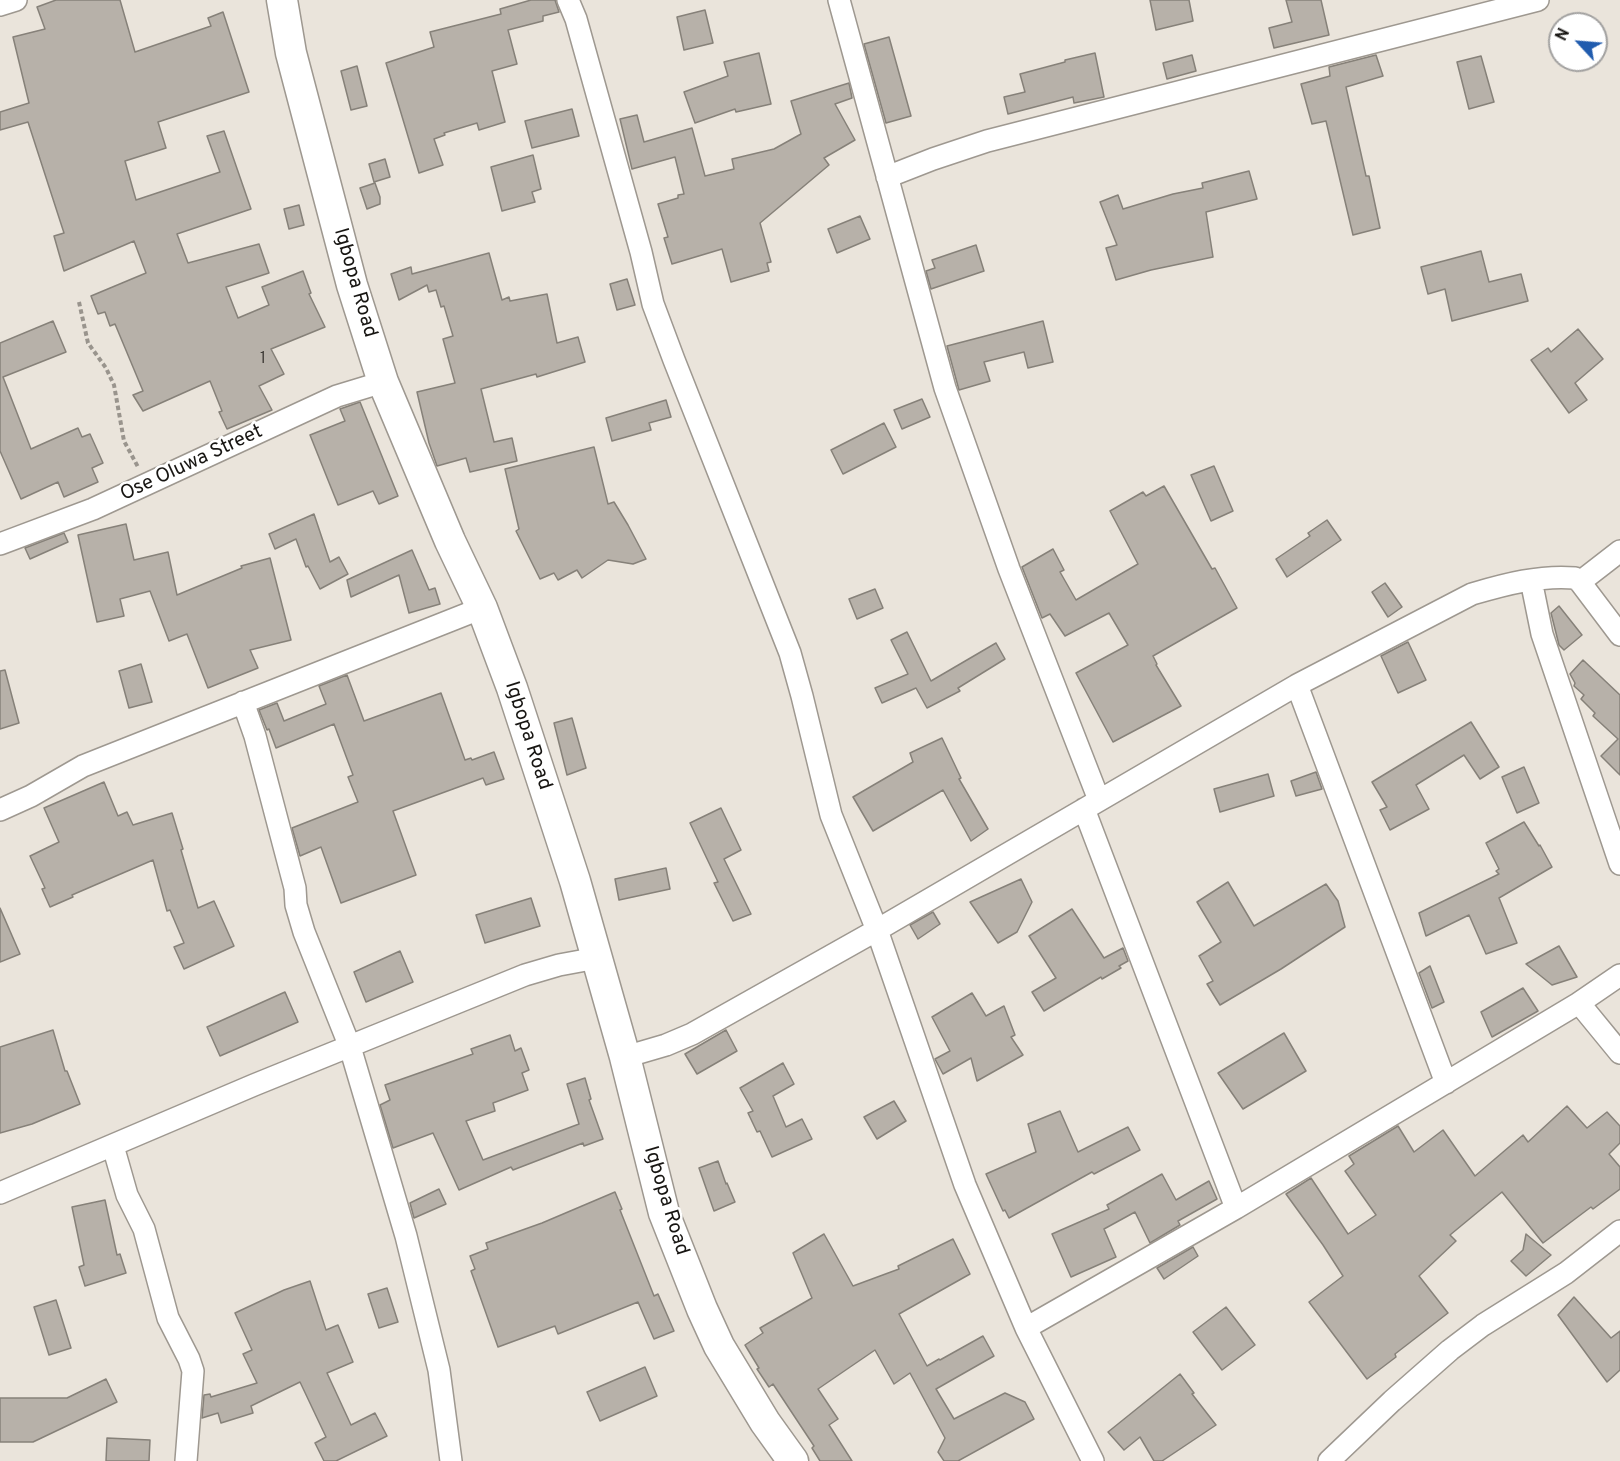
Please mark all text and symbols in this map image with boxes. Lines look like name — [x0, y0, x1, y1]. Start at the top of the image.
north arrow — [1548, 12, 1608, 72]
text: N — [1552, 25, 1575, 45]
street label: Igbopa Road — [327, 226, 381, 340]
house number: 1 — [260, 350, 266, 370]
street label: Ose Oluwa Street — [117, 421, 267, 507]
street label: Igbopa Road — [498, 679, 556, 793]
street label: Igbopa Road — [637, 1144, 693, 1258]

